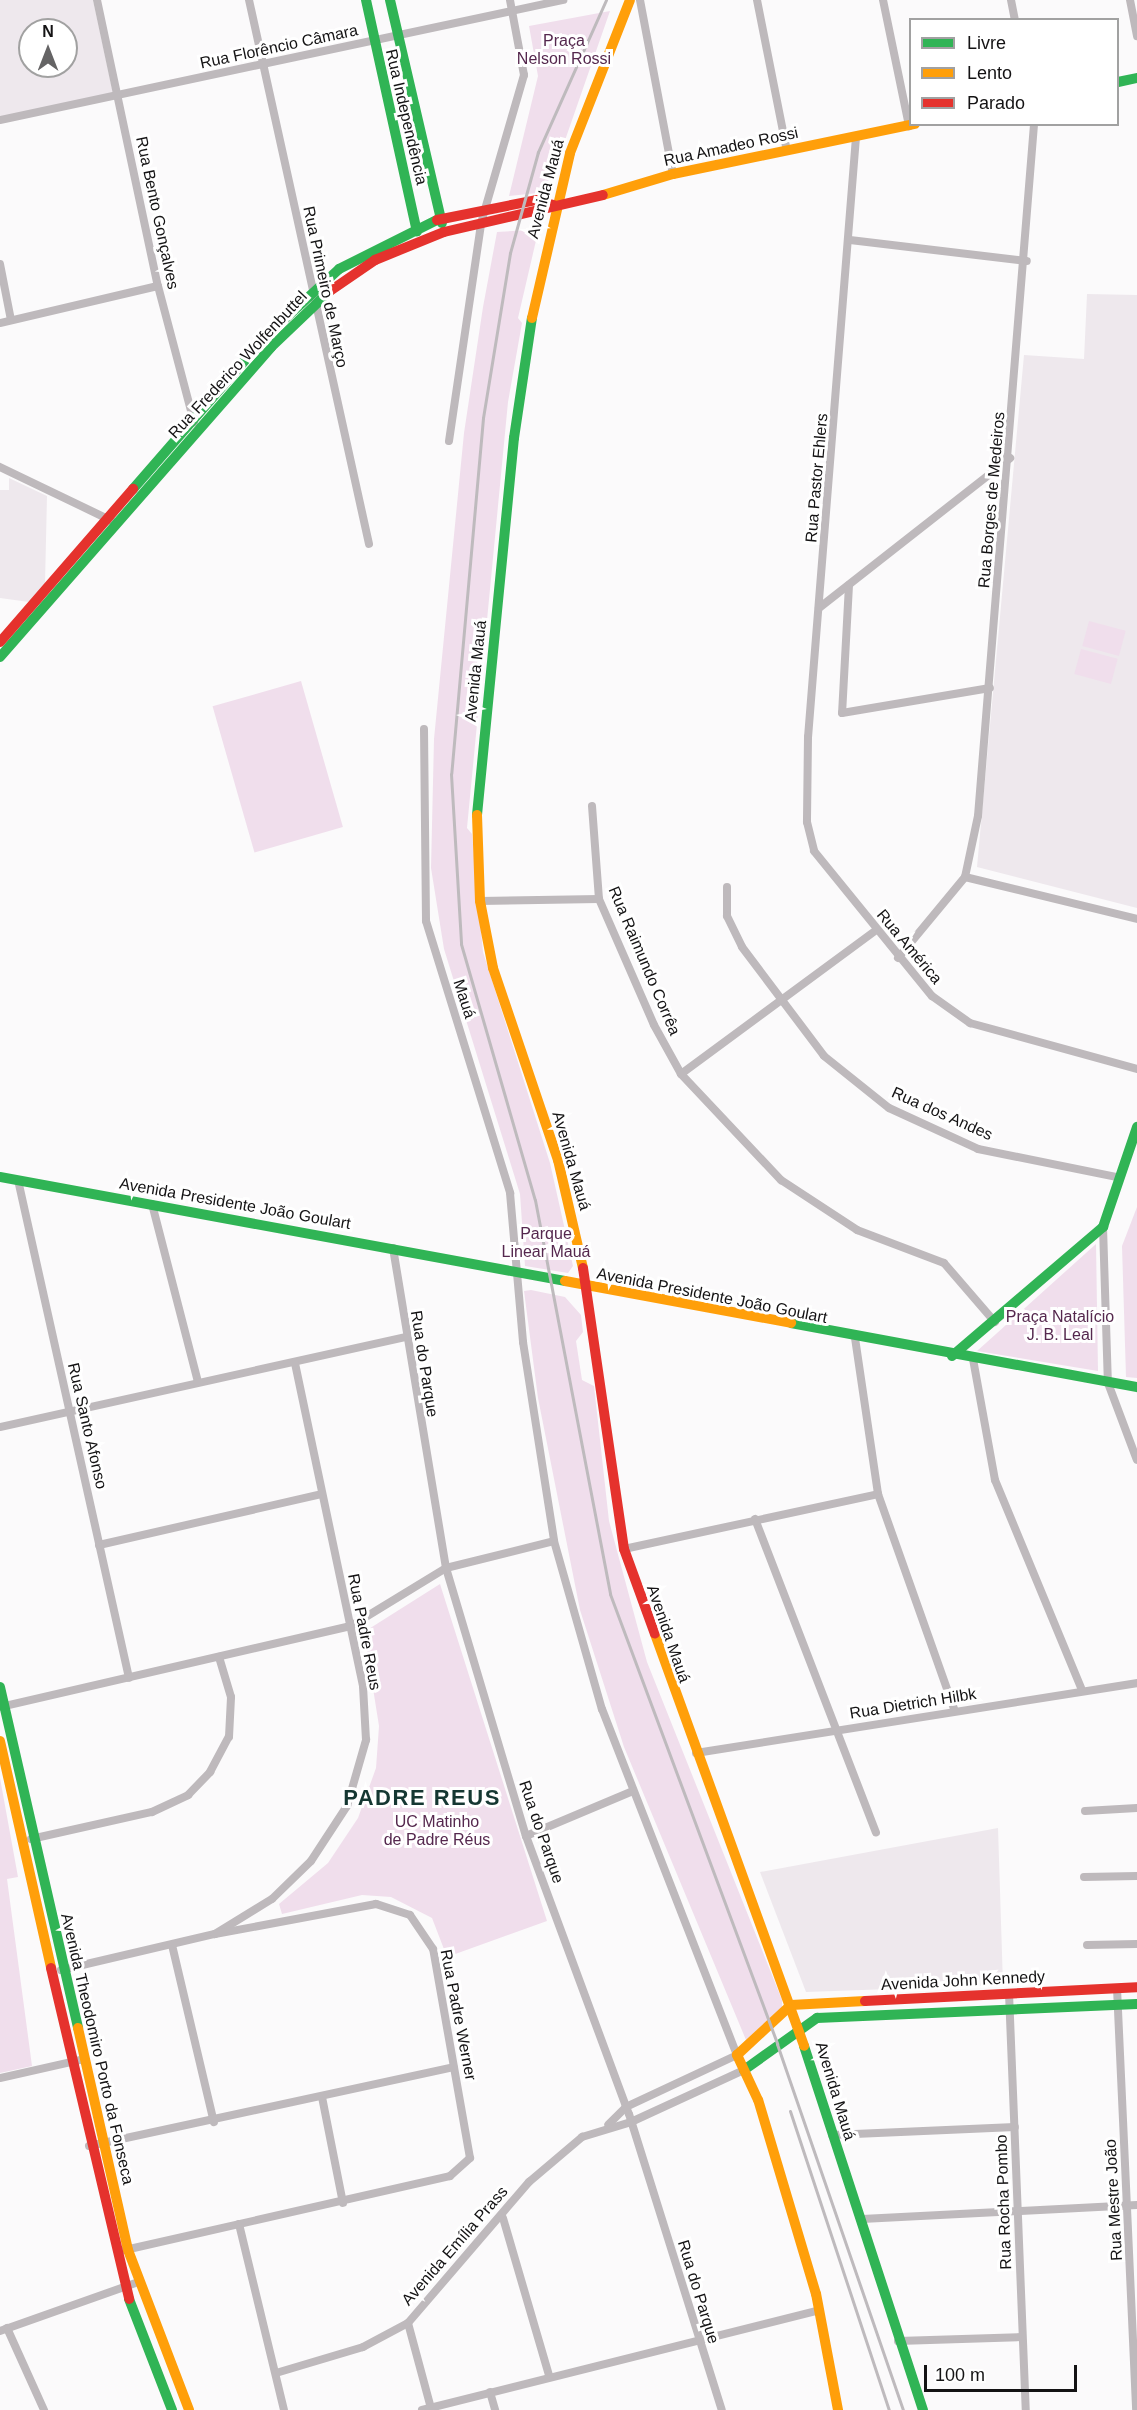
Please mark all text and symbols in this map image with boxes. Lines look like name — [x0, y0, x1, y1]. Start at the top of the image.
north arrow — [18, 18, 78, 78]
legend — [909, 18, 1119, 126]
street label: Rua Florêncio Câmara — [198, 21, 360, 73]
text: N — [42, 23, 54, 40]
park label: Praça Nelson Rossi — [517, 31, 611, 69]
text: Livre — [967, 33, 1006, 53]
street label: Rua Independência — [381, 47, 431, 187]
text: Lento — [967, 63, 1012, 83]
text: Parado — [967, 93, 1025, 113]
street label: Rua Amadeo Rossi — [662, 123, 800, 171]
street label: Rua Bento Gonçalves — [131, 135, 183, 291]
street label: Avenida Mauá — [524, 137, 568, 241]
street label: Rua Primeiro de Março — [299, 205, 351, 369]
street label: Rua Frederico Wolfenbuttel — [165, 287, 311, 443]
street label: Rua Borges de Medeiros — [975, 411, 1009, 589]
street label: Rua Pastor Ehlers — [802, 412, 832, 544]
street label: Avenida Mauá — [461, 619, 491, 723]
street label: Rua Raimundo Corrêa — [604, 884, 684, 1038]
street label: Rua América — [872, 905, 946, 989]
street label: Mauá — [449, 977, 479, 1021]
street label: Rua dos Andes — [888, 1083, 996, 1145]
street label: Avenida Mauá — [548, 1109, 594, 1213]
street label: Avenida Presidente João Goulart — [118, 1174, 352, 1234]
park label: Parque Linear Mauá — [502, 1224, 590, 1262]
street label: Avenida Presidente João Goulart — [595, 1264, 829, 1328]
park label: Praça Natalício J. B. Leal — [1006, 1307, 1114, 1345]
street label: Rua do Parque — [406, 1309, 442, 1419]
street label: Rua Santo Afonso — [63, 1361, 111, 1491]
street label: Rua Padre Reus — [343, 1572, 385, 1692]
street label: Avenida Mauá — [642, 1583, 694, 1685]
street label: Rua Dietrich Hilbk — [848, 1685, 978, 1723]
street label: Rua do Parque — [514, 1778, 568, 1886]
district label: PADRE REUS — [343, 1785, 501, 1811]
park label: UC Matinho de Padre Réus — [384, 1812, 490, 1850]
street label: Avenida Theodomiro Porto da Fonseca — [56, 1911, 138, 2187]
street label: Rua Padre Werner — [436, 1948, 480, 2082]
street label: Avenida John Kennedy — [880, 1967, 1046, 1995]
street label: Avenida Mauá — [811, 2039, 859, 2143]
street label: Rua Rocha Pombo — [992, 2134, 1016, 2270]
street label: Rua Mestre João — [1101, 2139, 1127, 2261]
street label: Avenida Emília Prass — [398, 2182, 512, 2310]
street label: Rua do Parque — [673, 2238, 723, 2346]
scale bar — [927, 2353, 1080, 2391]
text: 100 m — [935, 2365, 985, 2385]

